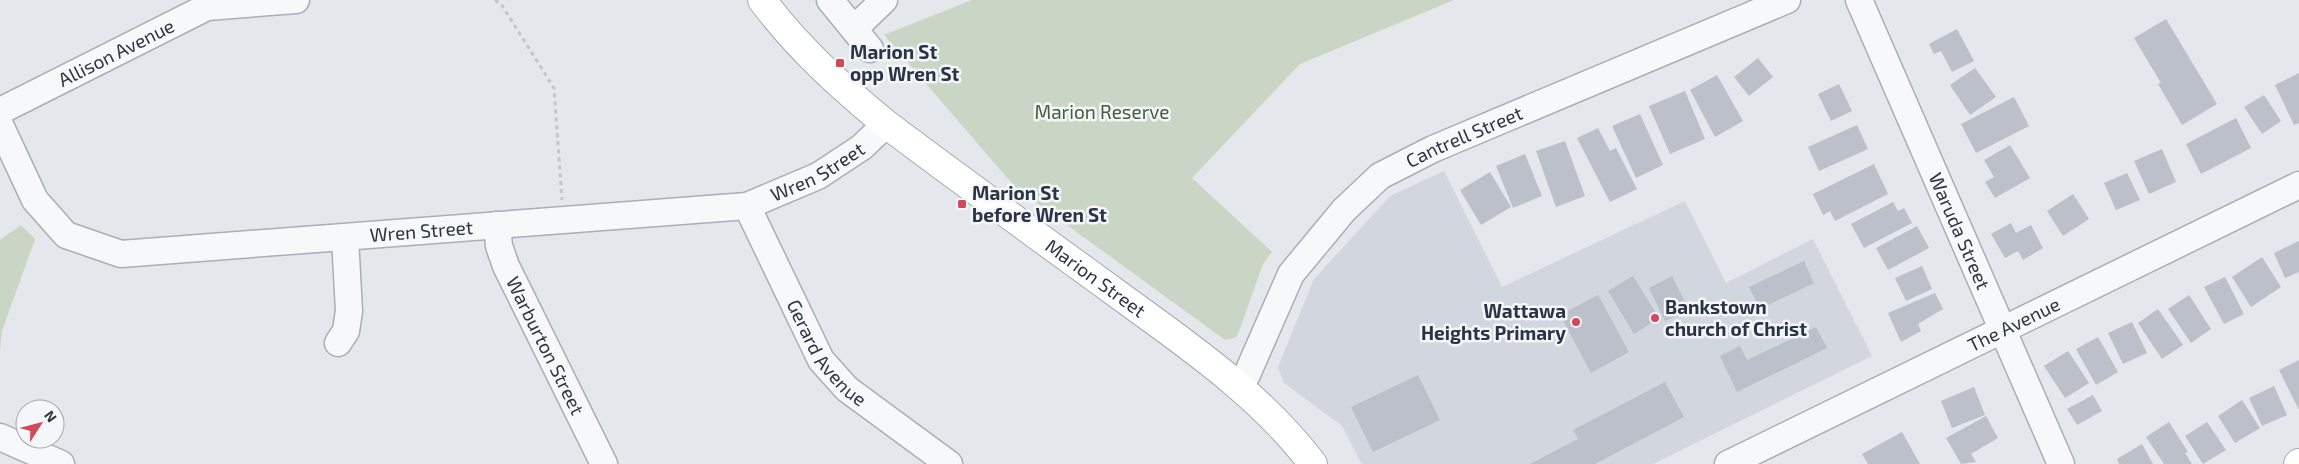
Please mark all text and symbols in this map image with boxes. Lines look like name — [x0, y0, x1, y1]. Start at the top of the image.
street label: Allison Avenue — [54, 13, 178, 91]
place label: Marion St opp Wren St — [850, 40, 960, 85]
marker: Marion St opp Wren St — [834, 57, 846, 69]
park label: Marion Reserve — [1035, 100, 1169, 123]
street label: Cantrell Street — [1402, 101, 1526, 172]
street label: Wren Street — [767, 137, 868, 206]
street label: Waruda Street — [1925, 169, 1996, 293]
place label: Marion St before Wren St — [972, 181, 1107, 226]
marker: Marion St before Wren St — [956, 198, 968, 210]
street label: Wren Street — [369, 215, 474, 246]
street label: Marion Street — [1041, 234, 1150, 322]
street label: Warburton Street — [502, 272, 590, 418]
street label: The Avenue — [1964, 292, 2063, 356]
street label: Gerard Avenue — [783, 295, 871, 410]
place label: Bankstown church of Christ — [1665, 295, 1807, 340]
place label: Wattawa Heights Primary — [1421, 299, 1566, 345]
marker: Bankstown church of Christ — [1649, 312, 1661, 324]
marker: Wattawa Heights Primary — [1570, 316, 1582, 328]
north arrow — [15, 399, 65, 449]
text: N — [41, 407, 61, 425]

